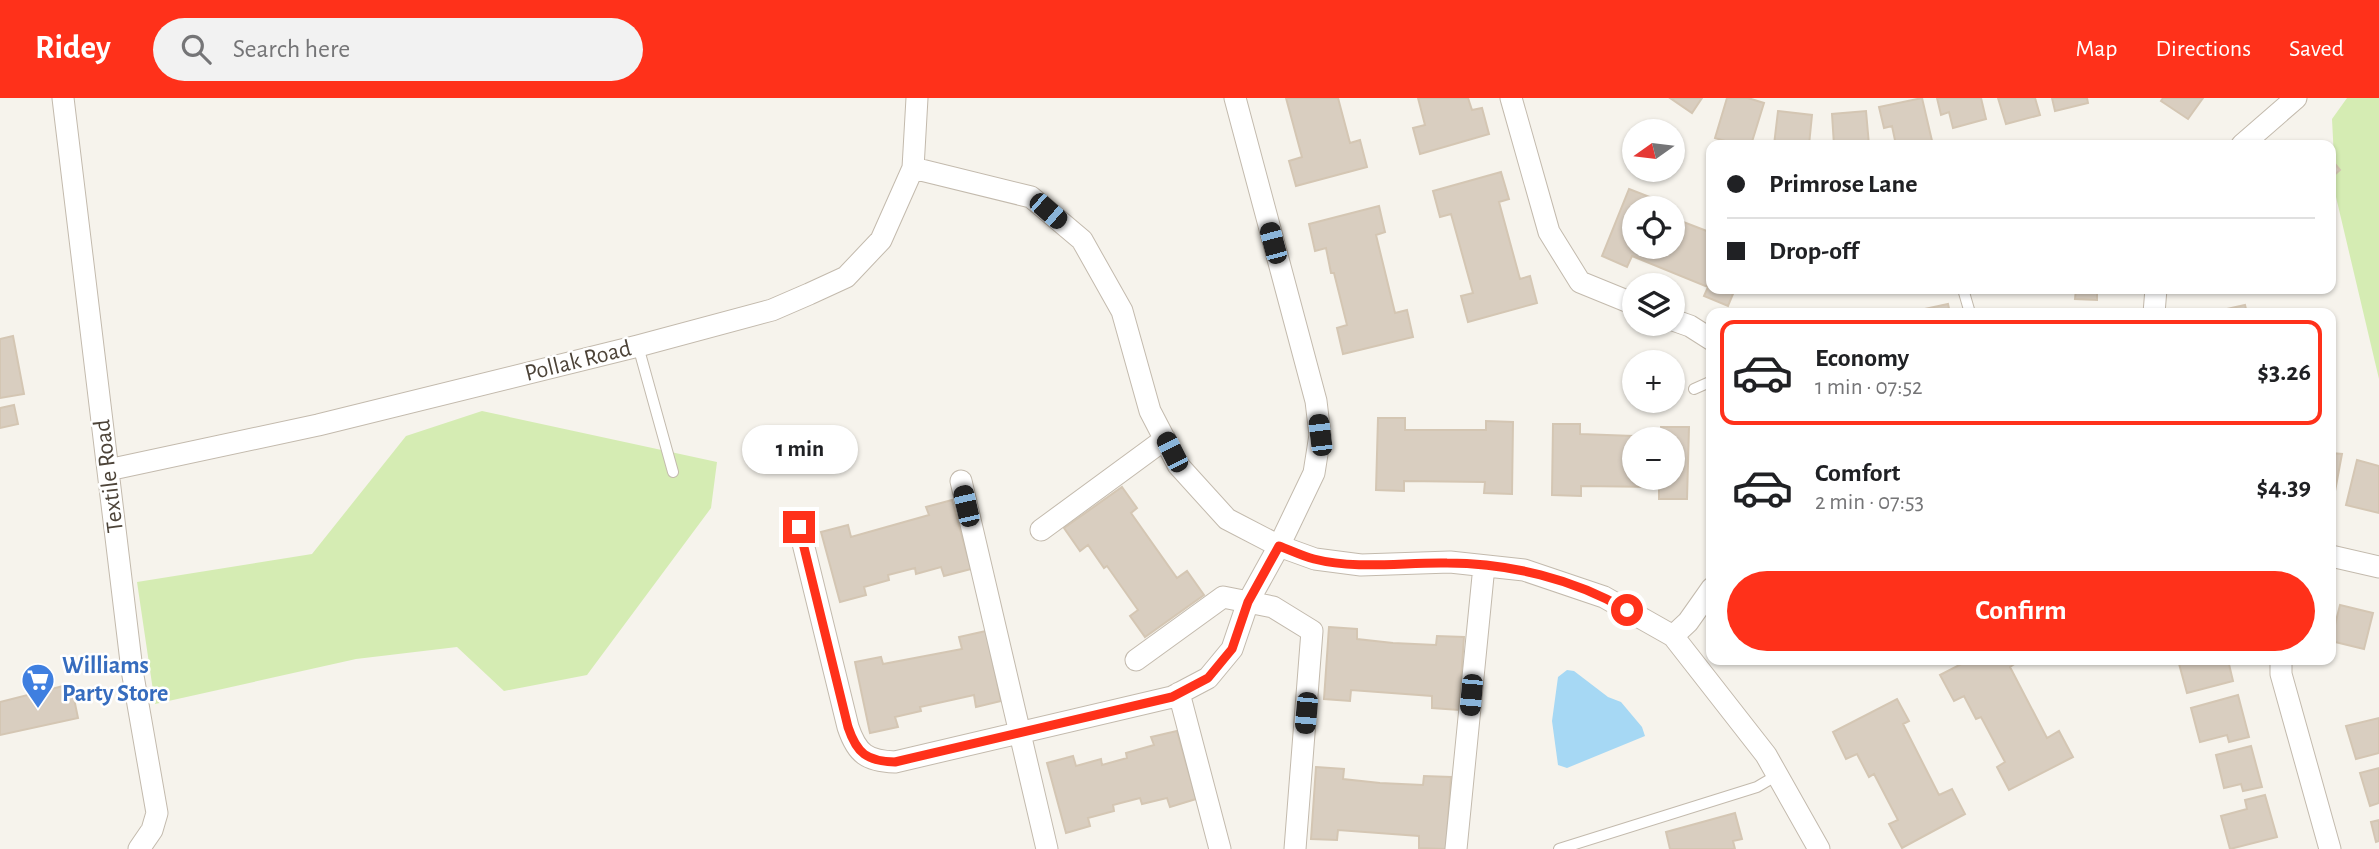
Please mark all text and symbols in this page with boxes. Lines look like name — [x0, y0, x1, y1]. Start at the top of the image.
search box — [153, 18, 643, 81]
icon: search — [177, 30, 215, 68]
text: Ridey — [35, 32, 111, 65]
text: Search here — [233, 36, 350, 62]
text: Map — [2075, 37, 2117, 61]
text: Directions — [2155, 37, 2251, 61]
text: Saved — [2289, 37, 2344, 61]
north arrow — [1622, 119, 1685, 182]
map controls — [1622, 119, 1685, 490]
text: Primrose Lane — [1769, 171, 1918, 197]
car — [1026, 189, 1071, 233]
button: locate — [1622, 196, 1685, 259]
car — [1258, 220, 1289, 266]
text: Drop-off — [1769, 238, 1858, 264]
button: layers — [1622, 273, 1685, 336]
street label: Pollak Road — [522, 336, 634, 386]
icon: car — [1731, 341, 1794, 404]
text: Economy — [1815, 345, 1909, 371]
button: + — [1622, 350, 1685, 413]
text: $3.26 — [2257, 359, 2311, 385]
text: 1 min · 07:52 — [1815, 376, 1922, 399]
car — [1308, 413, 1333, 457]
street label: Textile Road — [90, 418, 128, 534]
callout: 1 min — [741, 426, 857, 474]
button: − — [1622, 427, 1685, 490]
car — [1154, 429, 1191, 475]
text: 1 min — [776, 438, 824, 461]
icon: car — [1731, 456, 1794, 519]
text: Comfort — [1815, 460, 1900, 486]
text: $4.39 — [2257, 474, 2311, 500]
car — [952, 483, 981, 529]
text: 2 min · 07:53 — [1815, 491, 1924, 514]
route end — [783, 511, 815, 543]
button: Confirm — [1727, 571, 2315, 651]
route start — [1611, 594, 1643, 626]
place label: Williams Party Store — [62, 654, 168, 706]
supermarket icon: Williams Party Store — [19, 661, 57, 710]
car — [1459, 673, 1484, 717]
car — [1294, 691, 1319, 735]

